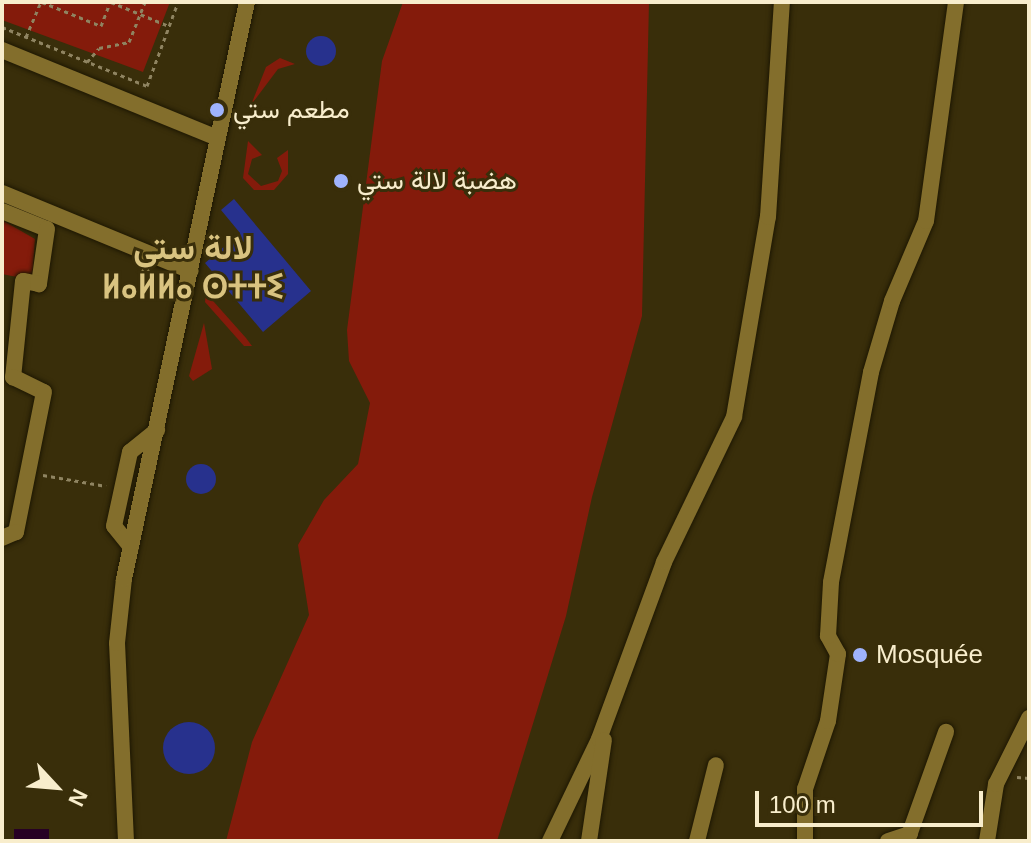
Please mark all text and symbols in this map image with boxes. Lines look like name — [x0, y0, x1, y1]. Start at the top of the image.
place label: مطعم ستي — [233, 94, 350, 126]
marker: مطعم ستي — [208, 101, 226, 119]
place label: هضبة لالة ستي — [357, 165, 517, 197]
marker: هضبة لالة ستي — [332, 172, 350, 190]
district label: لالة ستي ⵍⴰⵍⵍⴰ ⵙⵜⵜⵉ — [102, 227, 284, 306]
place label: Mosquée — [876, 639, 983, 671]
marker: Mosquée — [851, 646, 869, 664]
north arrow — [16, 747, 96, 827]
scale bar — [759, 775, 987, 825]
text: N — [63, 785, 93, 810]
text: 100 m — [769, 791, 836, 818]

